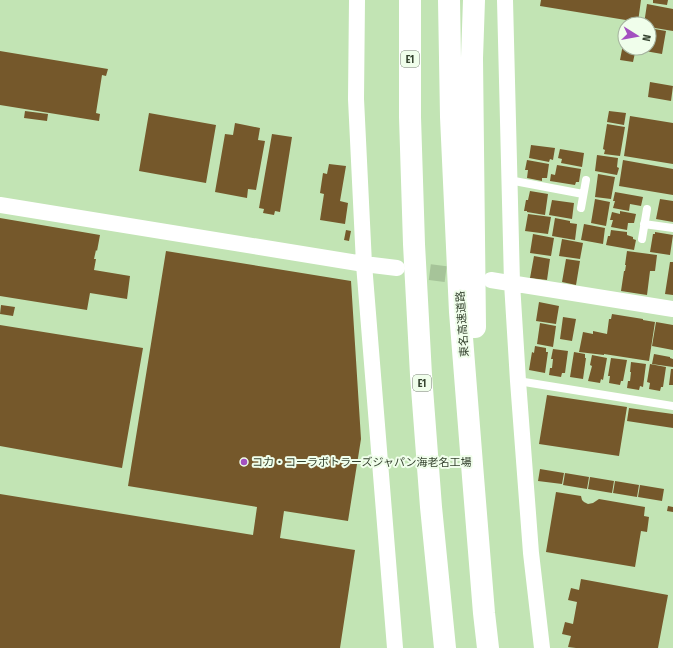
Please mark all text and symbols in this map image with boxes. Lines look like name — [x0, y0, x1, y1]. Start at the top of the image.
north arrow — [617, 16, 657, 56]
text: N — [639, 33, 653, 42]
road number: E1 — [401, 51, 419, 67]
street label: 東名高速道路 — [454, 291, 471, 357]
road number: E1 — [413, 375, 431, 391]
place label: コカ・コーラボトラーズジャパン海老名工場 — [252, 456, 471, 469]
marker: コカ・コーラボトラーズジャパン海老名工場 — [239, 457, 249, 467]

